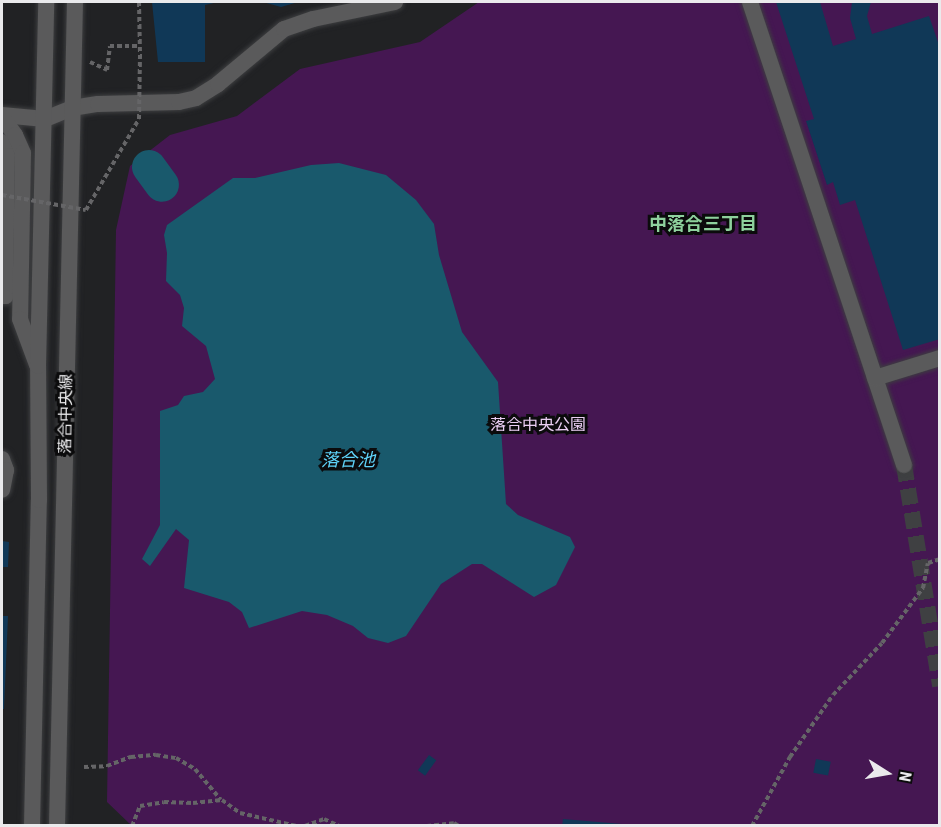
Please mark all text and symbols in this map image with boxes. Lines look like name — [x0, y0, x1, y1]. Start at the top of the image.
district label: 中落合三丁目 — [649, 213, 757, 235]
street label: 落合中央線 — [56, 374, 76, 454]
park label: 落合中央公園 — [490, 415, 586, 435]
water label: 落合池 — [321, 449, 375, 471]
north arrow — [857, 743, 917, 803]
text: N — [895, 770, 915, 783]

